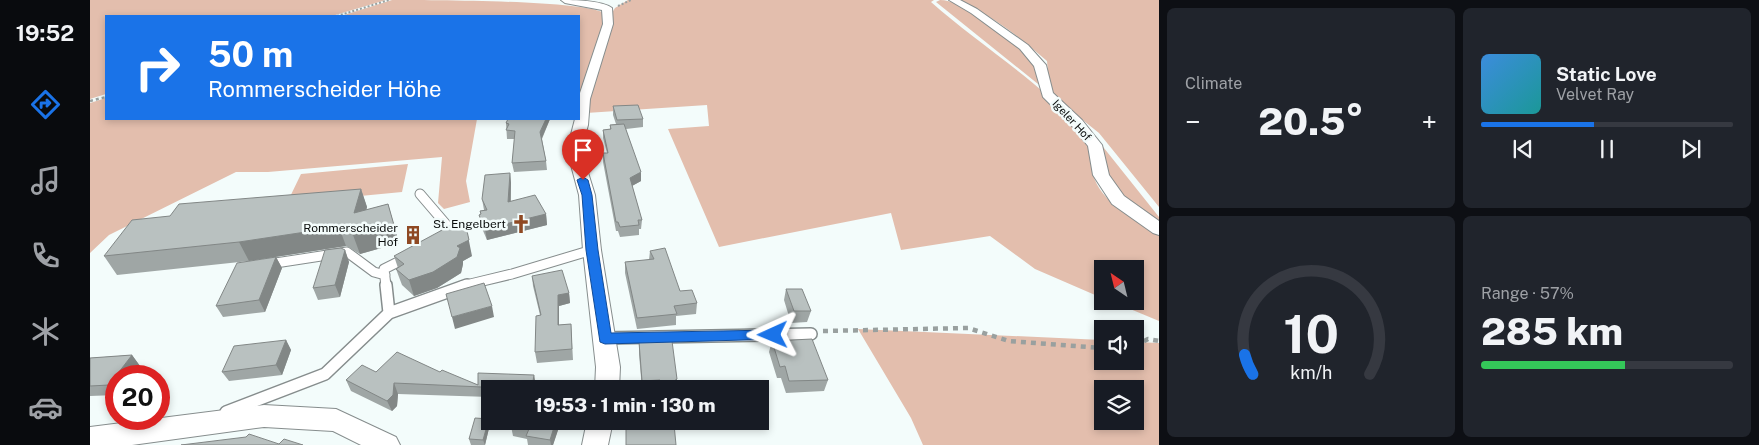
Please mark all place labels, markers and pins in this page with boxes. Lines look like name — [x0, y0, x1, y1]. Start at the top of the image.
pin — [562, 129, 604, 180]
church icon: St. Engelbert — [510, 213, 532, 235]
place label: St. Engelbert — [433, 217, 506, 231]
place label: Rommerscheider Hof — [303, 221, 398, 249]
building icon: Rommerscheider Hof — [402, 224, 424, 246]

